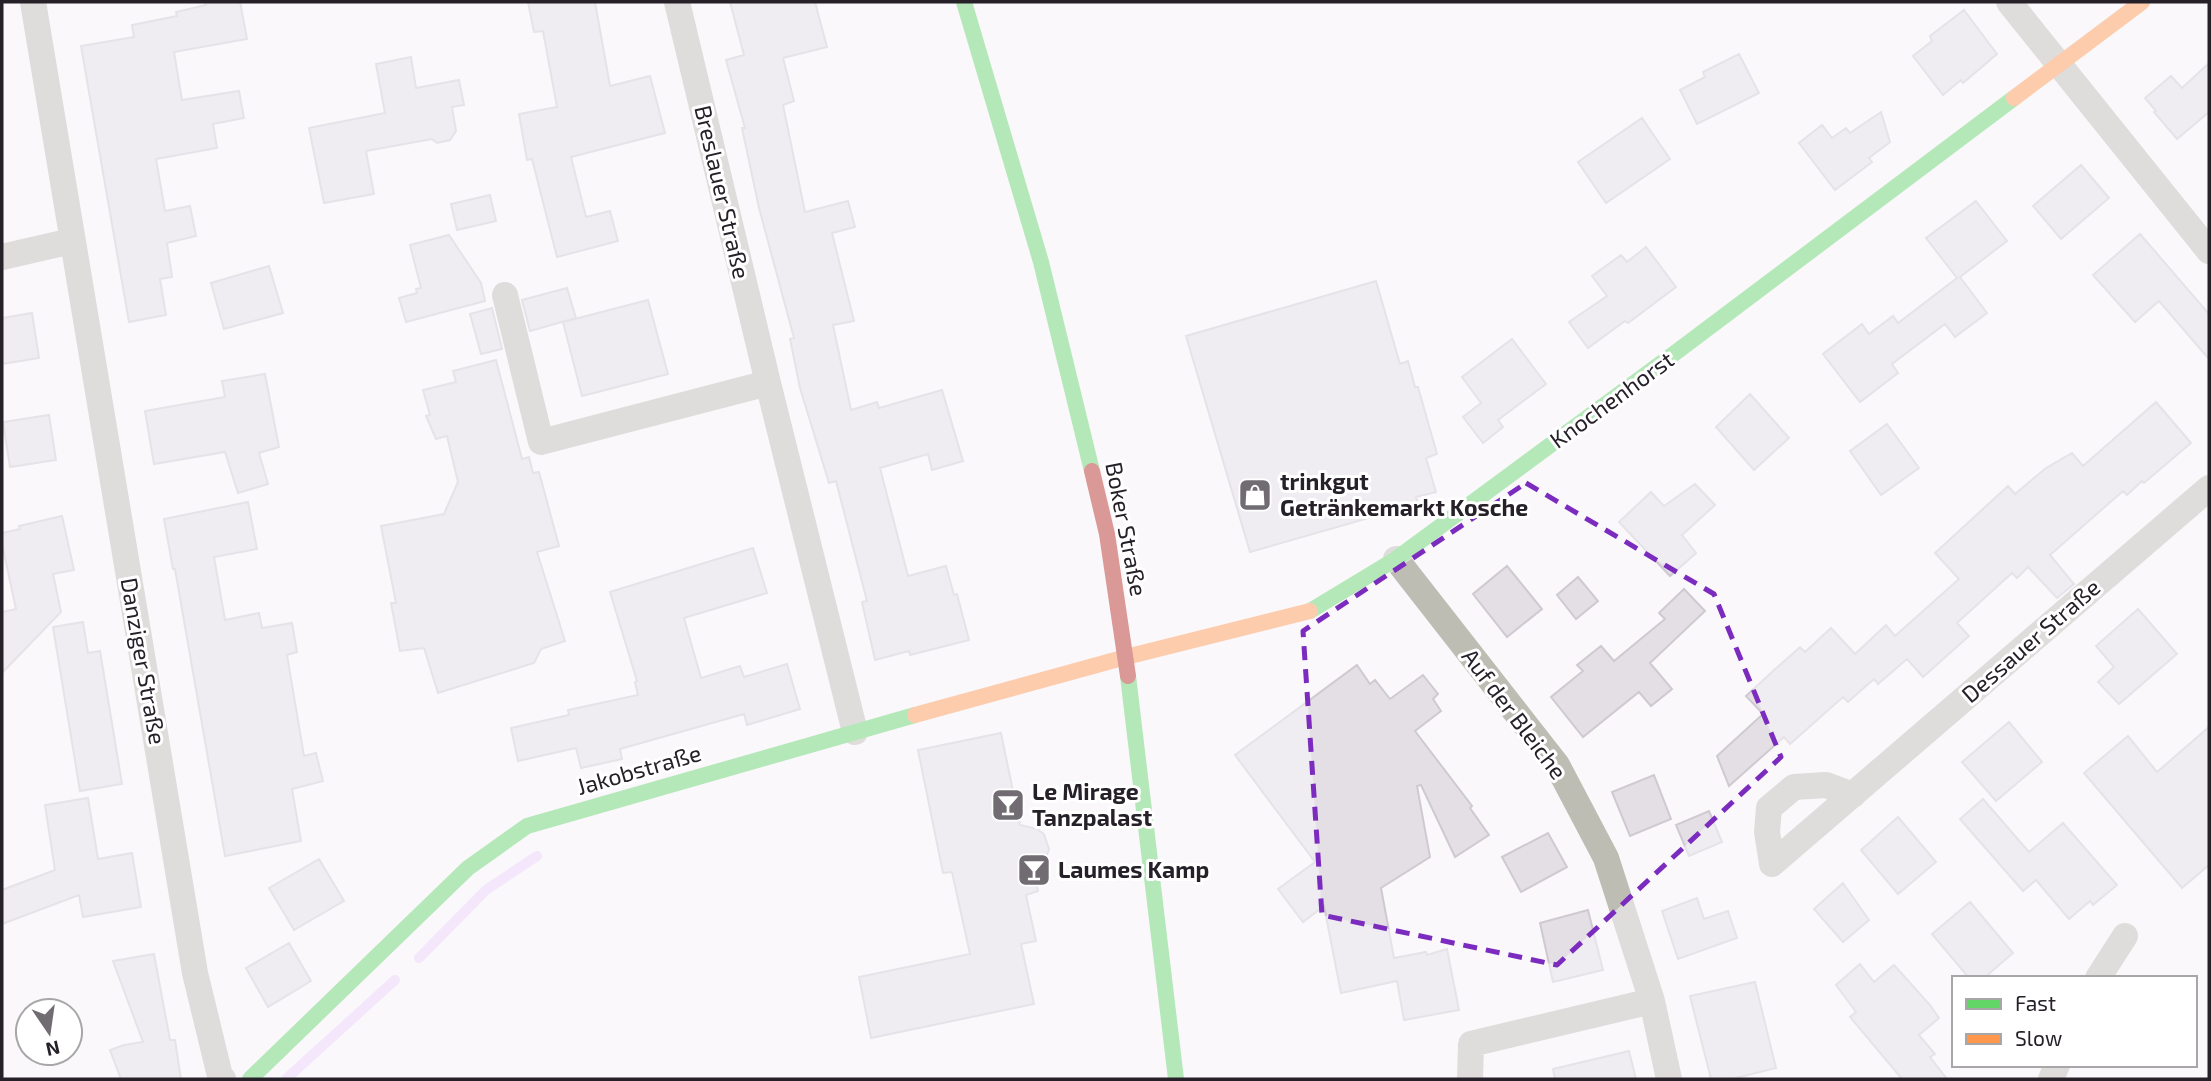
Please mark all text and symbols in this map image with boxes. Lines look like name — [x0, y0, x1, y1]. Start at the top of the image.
street label: Breslauer Straße — [689, 102, 757, 281]
street label: Knochenhorst — [1544, 345, 1679, 454]
street label: Boker Straße — [1100, 459, 1154, 598]
place label: trinkgut Getränkemarkt Kosche — [1280, 467, 1528, 521]
shop icon: trinkgut Getränkemarkt Kosche — [1236, 476, 1274, 514]
street label: Dessauer Straße — [1955, 573, 2105, 708]
street label: Danziger Straße — [116, 575, 172, 746]
street label: Auf der Bleiche — [1457, 643, 1573, 784]
street label: Jakobstraße — [573, 738, 704, 800]
place label: Le Mirage Tanzpalast — [1032, 777, 1152, 831]
bar icon: Le Mirage Tanzpalast — [989, 786, 1027, 824]
bar icon: Laumes Kamp — [1015, 851, 1053, 889]
place label: Laumes Kamp — [1058, 855, 1209, 883]
legend — [1952, 976, 2197, 1067]
text: Fast — [2015, 990, 2056, 1015]
north arrow — [14, 997, 84, 1067]
text: Slow — [2015, 1025, 2062, 1050]
text: N — [44, 1036, 62, 1062]

